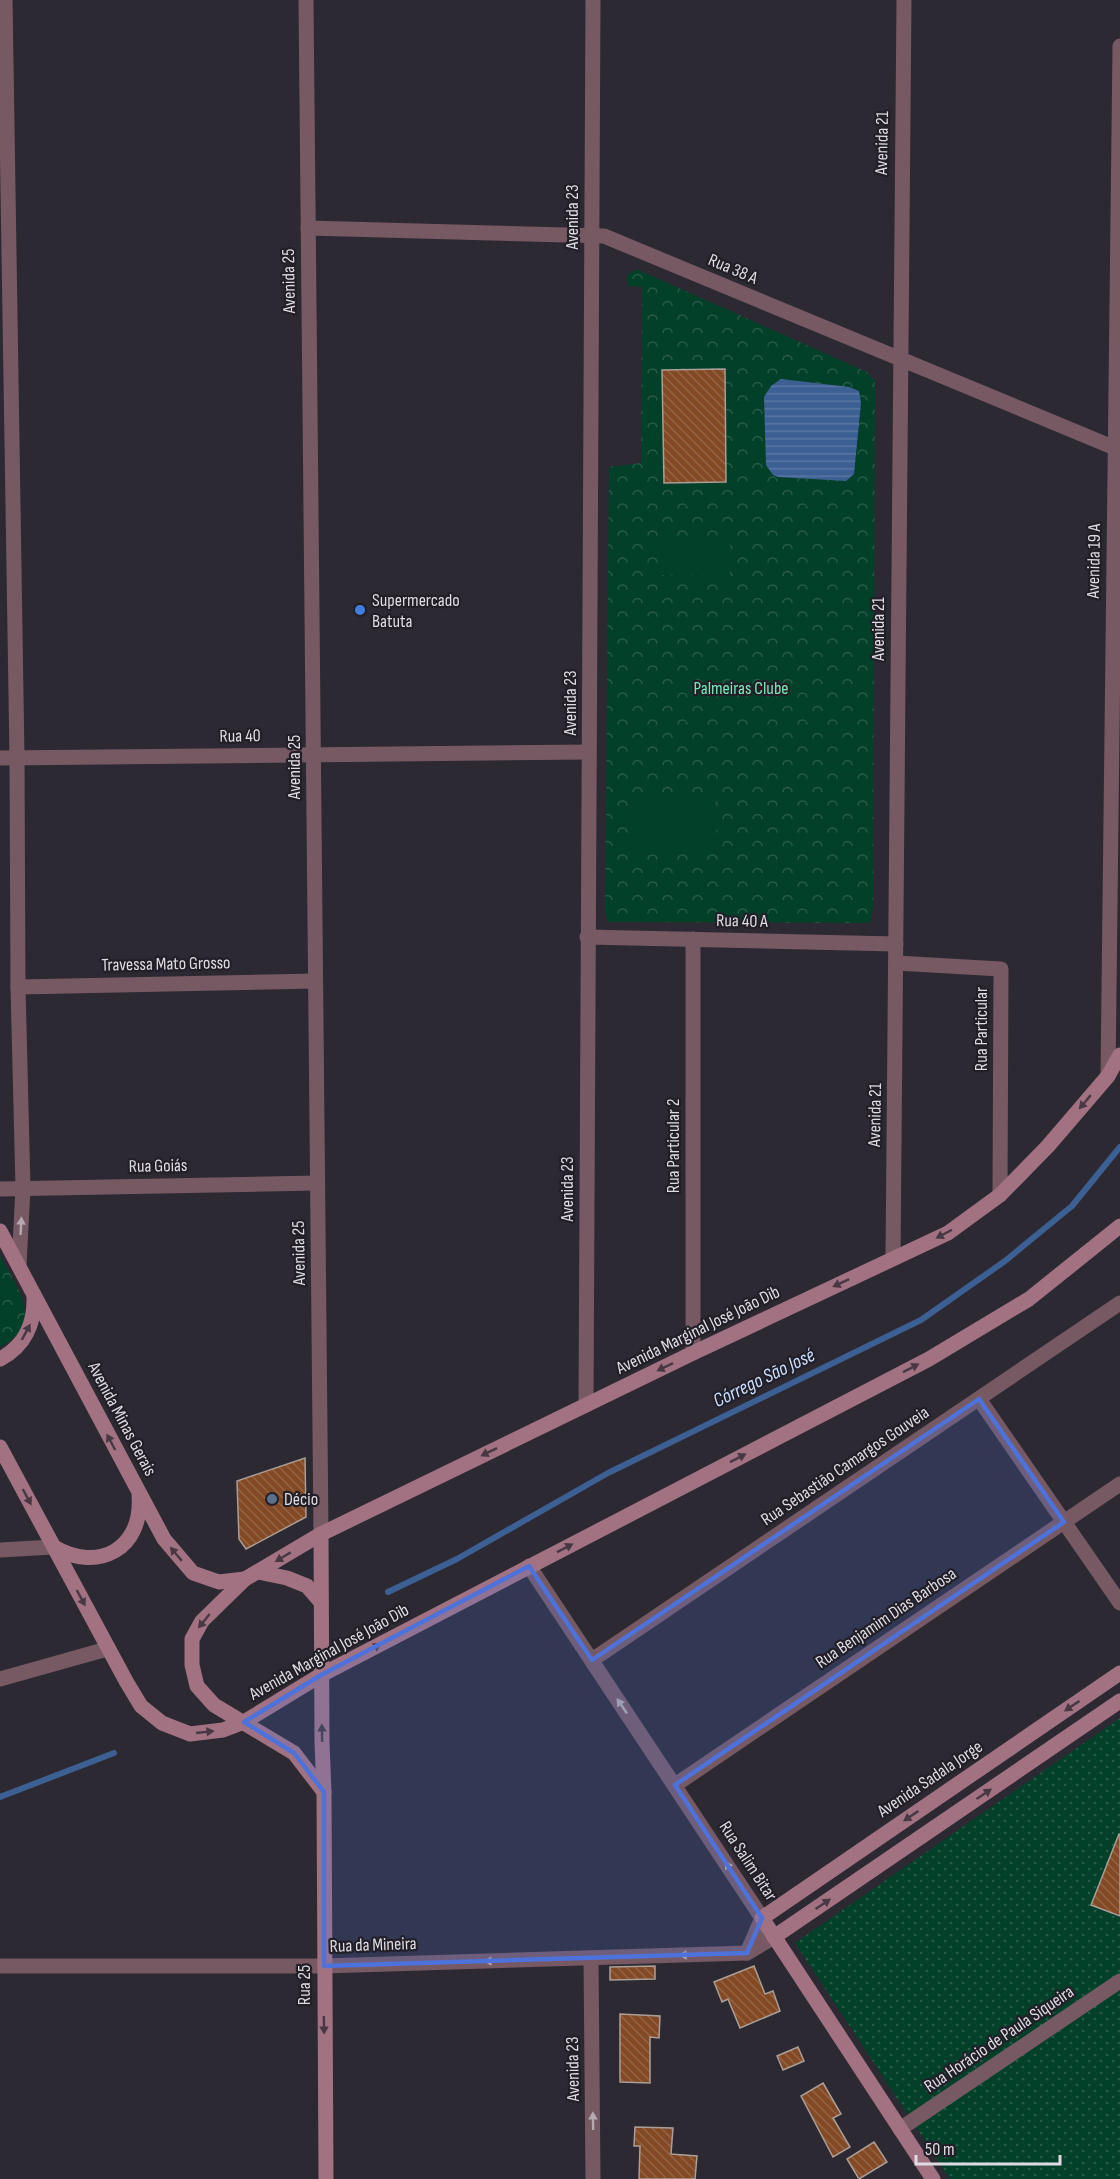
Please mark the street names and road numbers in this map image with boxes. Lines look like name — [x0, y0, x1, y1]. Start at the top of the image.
street label: Avenida 21 — [871, 110, 893, 176]
street label: Avenida 23 — [562, 185, 583, 250]
street label: Avenida 25 — [278, 249, 300, 314]
street label: Rua 38 A — [705, 249, 761, 289]
street label: Avenida 19 A — [1083, 523, 1105, 600]
street label: Avenida 21 — [868, 596, 889, 662]
street label: Avenida 23 — [560, 671, 581, 736]
street label: Rua 40 — [219, 725, 261, 747]
street label: Avenida 25 — [284, 735, 305, 800]
street label: Rua 40 A — [716, 910, 768, 932]
street label: Travessa Mato Grosso — [101, 952, 231, 976]
street label: Rua Particular — [971, 987, 992, 1071]
street label: Avenida 21 — [864, 1082, 886, 1148]
street label: Rua Particular 2 — [663, 1099, 684, 1193]
street label: Rua Goiás — [128, 1155, 188, 1177]
street label: Avenida 23 — [557, 1157, 578, 1222]
street label: Avenida 25 — [288, 1221, 310, 1286]
street label: Avenida Marginal José João Dib — [612, 1281, 783, 1379]
street label: Avenida Minas Gerais — [83, 1358, 161, 1479]
street label: Rua Sebastião Camargos Gouveia — [757, 1402, 933, 1530]
street label: Rua Benjamim Dias Barbosa — [812, 1563, 960, 1673]
street label: Avenida Marginal José João Dib — [245, 1599, 413, 1705]
street label: Avenida Sadala Jorge — [873, 1736, 987, 1822]
street label: Rua Salim Bitar — [715, 1817, 781, 1905]
street label: Rua da Mineira — [329, 1933, 417, 1957]
street label: Rua 25 — [294, 1965, 315, 2005]
street label: Rua Horácio de Paula Siqueira — [920, 1981, 1078, 2097]
street label: Avenida 23 — [562, 2036, 584, 2103]

